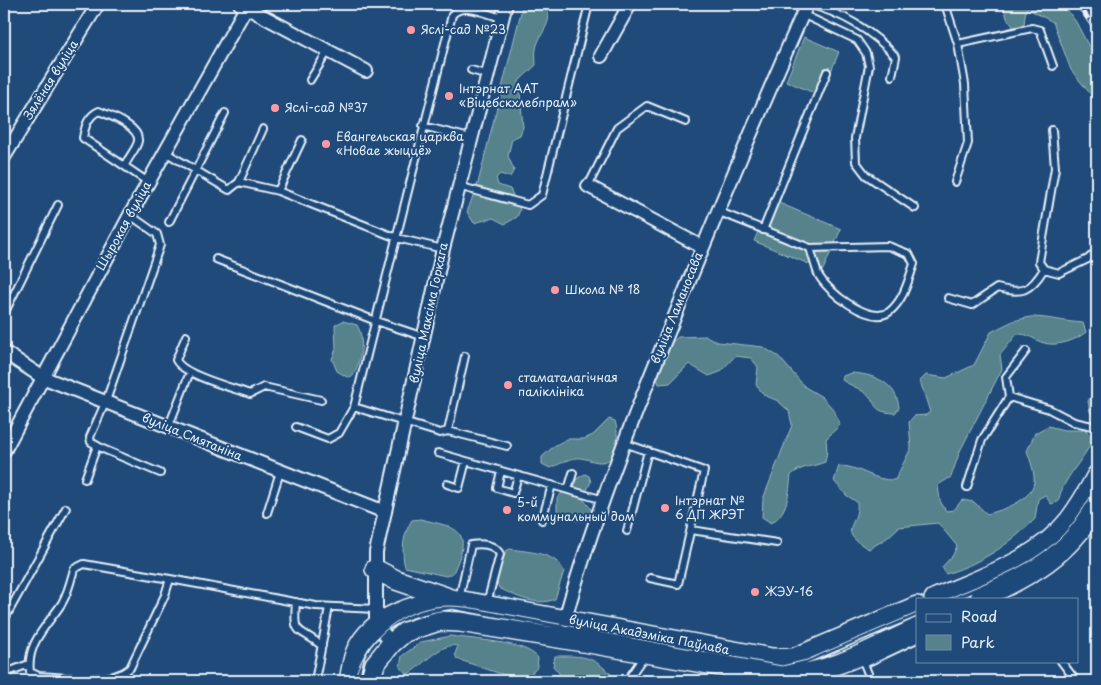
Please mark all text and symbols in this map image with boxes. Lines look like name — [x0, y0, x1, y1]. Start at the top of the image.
place label: Яслі-сад №23 — [421, 20, 506, 38]
marker: Яслі-сад №23 — [405, 24, 417, 36]
street label: Зялёная вуліца — [18, 35, 82, 123]
place label: Інтэрнат ААТ «Віцебскхлебпрам» — [459, 79, 577, 111]
marker: Інтэрнат ААТ «Віцебскхлебпрам» — [443, 90, 455, 102]
place label: Яслі-сад №37 — [285, 98, 368, 116]
marker: Яслі-сад №37 — [269, 102, 281, 114]
place label: Евангельская царква «Новае жыццё» — [336, 127, 464, 159]
marker: Евангельская царква «Новае жыццё» — [320, 138, 332, 150]
street label: Шырокая вуліца — [91, 177, 155, 273]
street label: вуліца Максіма Горкага — [404, 240, 452, 385]
street label: вуліца Ламаносава — [645, 249, 707, 366]
place label: Школа № 18 — [565, 280, 640, 298]
marker: Школа № 18 — [549, 284, 561, 296]
place label: стаматалагічная паліклініка — [518, 368, 618, 400]
marker: стаматалагічная паліклініка — [502, 379, 514, 391]
street label: вуліца Смятаніна — [139, 408, 246, 465]
place label: Інтэрнат № 6 ДП ЖРЭТ — [675, 491, 745, 523]
place label: 5-й коммунальный дом — [517, 493, 635, 525]
marker: Інтэрнат № 6 ДП ЖРЭТ — [659, 502, 671, 514]
marker: 5-й коммунальный дом — [501, 504, 513, 516]
place label: ЖЭУ-16 — [764, 582, 813, 600]
marker: ЖЭУ-16 — [749, 586, 761, 598]
legend — [916, 598, 1078, 662]
text: Road — [961, 604, 997, 627]
street label: вуліца Акадэміка Паўлава — [567, 610, 731, 659]
text: Park — [961, 630, 995, 653]

